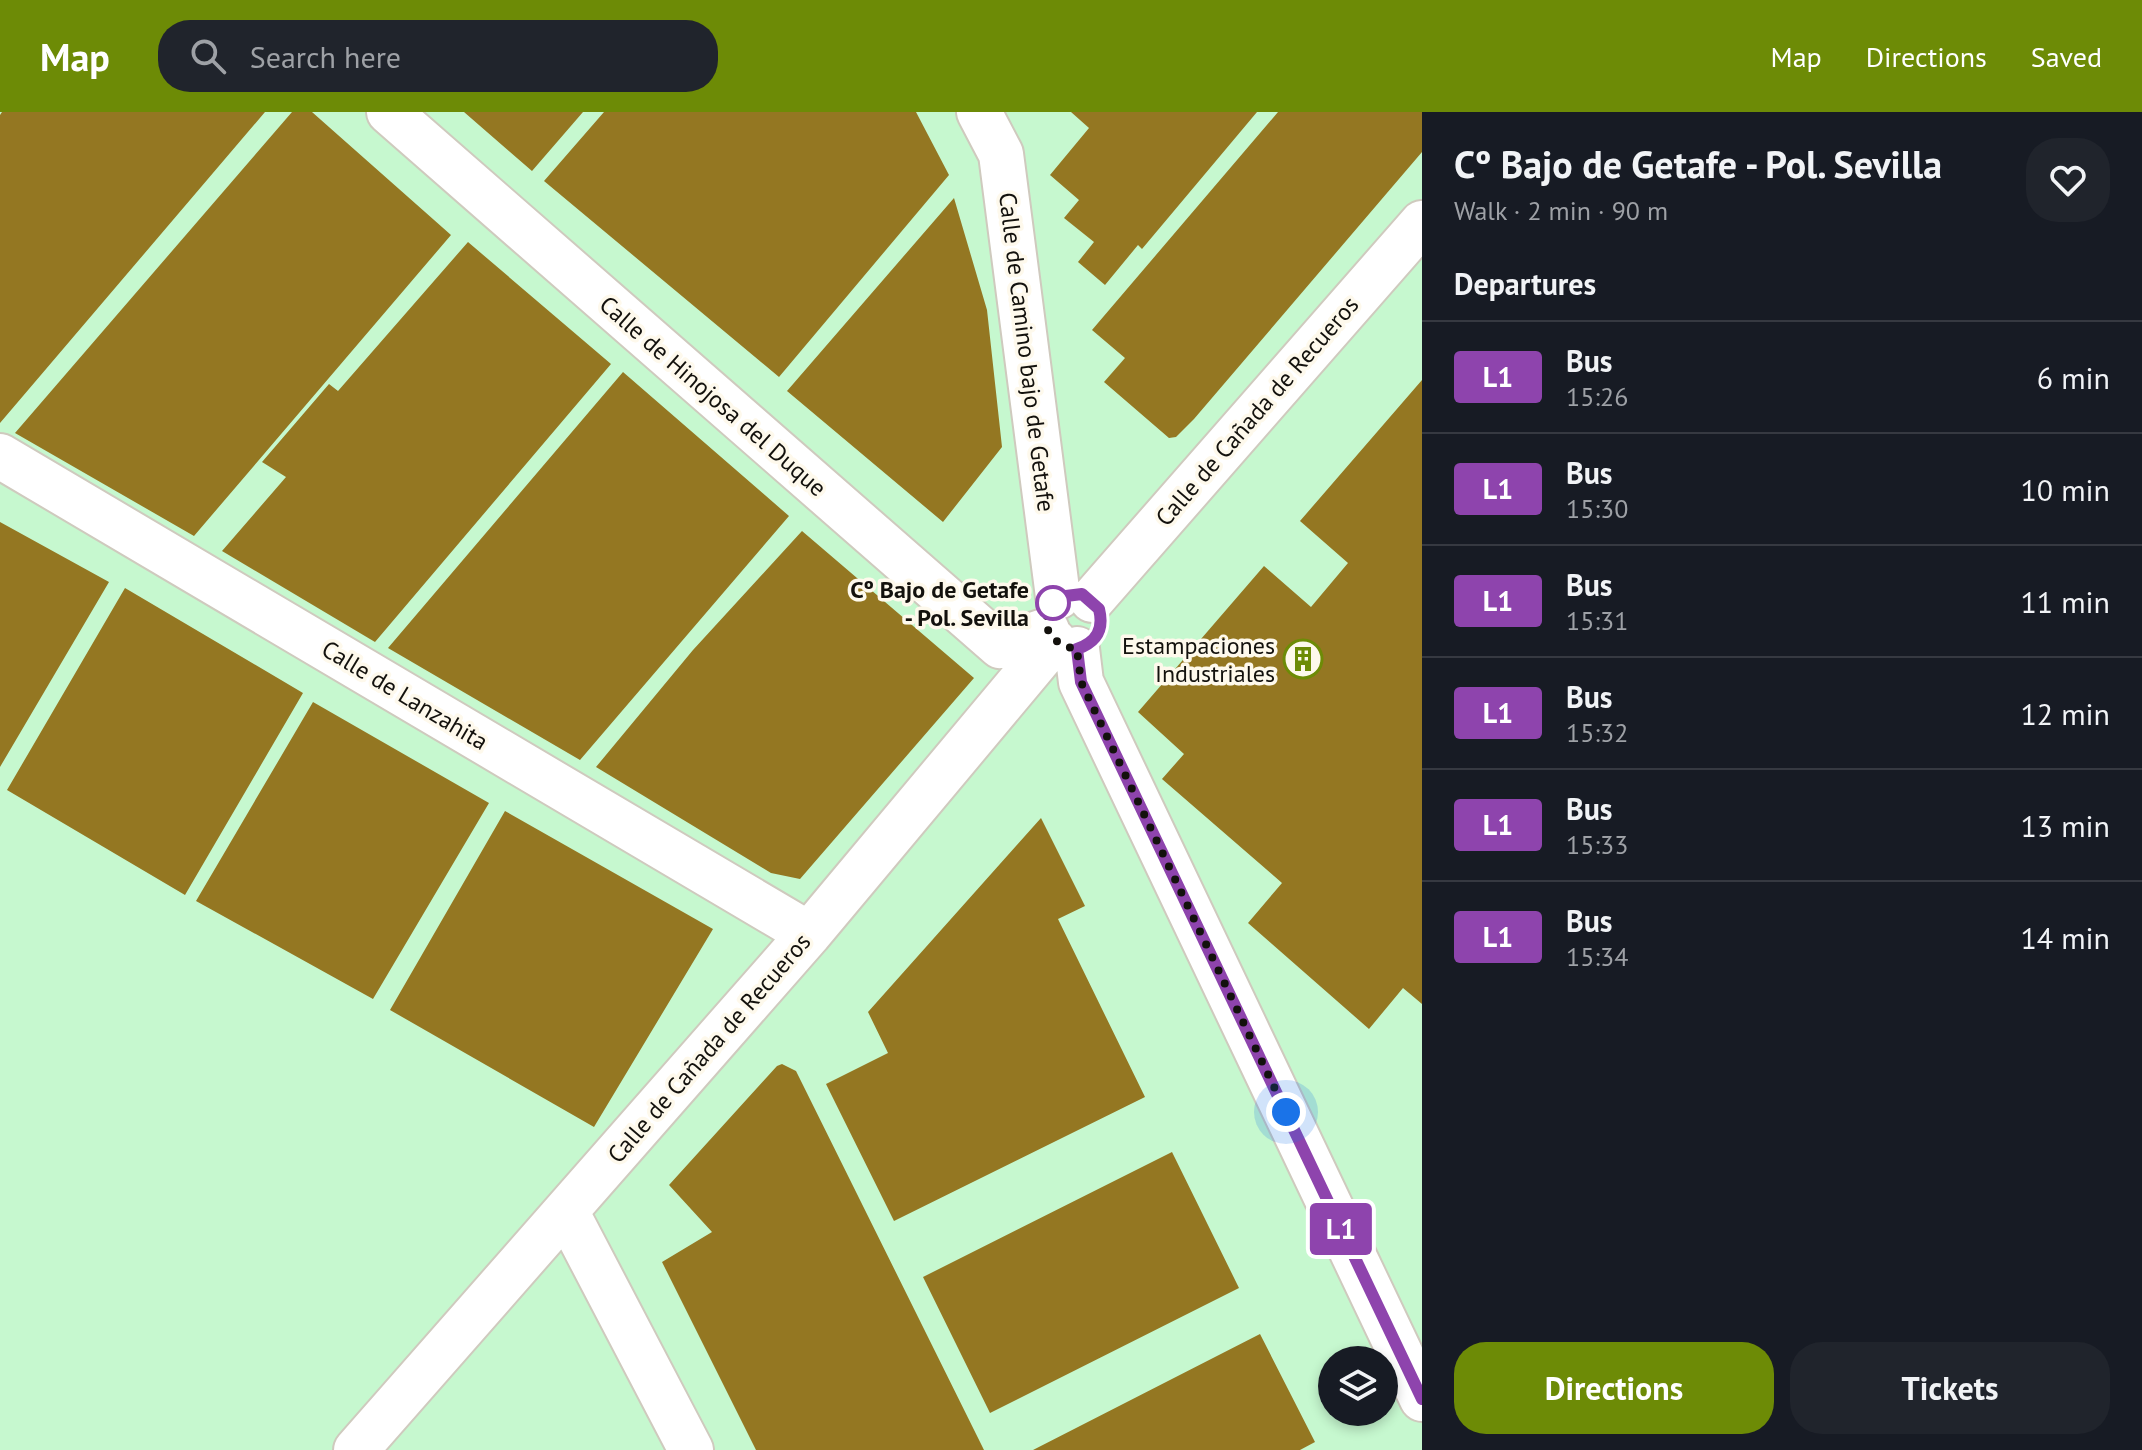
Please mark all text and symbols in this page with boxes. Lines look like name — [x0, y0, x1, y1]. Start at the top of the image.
search box — [158, 20, 718, 92]
text: Map — [40, 32, 110, 81]
icon: search — [186, 34, 230, 78]
text: Search here — [250, 37, 401, 76]
text: Map — [1771, 38, 1822, 75]
text: Directions — [1866, 38, 1987, 75]
text: Saved — [2031, 38, 2102, 75]
button: heart — [2026, 138, 2110, 222]
text: Cº Bajo de Getafe - Pol. Sevilla — [1454, 139, 1942, 188]
street label: Calle de Camino bajo de Getafe — [992, 191, 1062, 513]
text: Walk · 2 min · 90 m — [1454, 194, 1668, 227]
text: Departures — [1454, 264, 1596, 303]
street label: Calle de Hinojosa del Duque — [593, 289, 833, 503]
street label: Calle de Cañada de Recueros — [1149, 290, 1365, 532]
text: Bus — [1566, 341, 1613, 380]
text: L1 — [1483, 358, 1513, 395]
text: 6 min — [2037, 358, 2110, 397]
text: 15:26 — [1566, 380, 1628, 413]
text: Bus — [1566, 453, 1613, 492]
text: L1 — [1483, 470, 1513, 507]
text: 10 min — [2020, 470, 2110, 509]
text: 15:30 — [1566, 492, 1628, 525]
text: Bus — [1566, 565, 1613, 604]
place label: Cº Bajo de Getafe - Pol. Sevilla — [850, 574, 1029, 633]
text: L1 — [1483, 582, 1513, 619]
text: 11 min — [2020, 582, 2110, 621]
marker: Cº Bajo de Getafe - Pol. Sevilla — [1036, 586, 1070, 620]
text: 15:31 — [1566, 604, 1628, 637]
place label: Estampaciones Industriales — [1122, 630, 1275, 689]
street label: Calle de Lanzahita — [316, 633, 494, 757]
building icon: Estampaciones Industriales — [1282, 638, 1324, 680]
text: Bus — [1566, 677, 1613, 716]
text: L1 — [1483, 694, 1513, 731]
text: 12 min — [2020, 694, 2110, 733]
text: 15:32 — [1566, 716, 1628, 749]
text: Bus — [1566, 789, 1613, 828]
text: L1 — [1483, 806, 1513, 843]
text: 13 min — [2020, 806, 2110, 845]
text: 15:33 — [1566, 828, 1628, 861]
text: Bus — [1566, 901, 1613, 940]
text: L1 — [1483, 918, 1513, 955]
text: 14 min — [2020, 918, 2110, 957]
street label: Calle de Cañada de Recueros — [601, 927, 817, 1169]
text: 15:34 — [1566, 940, 1628, 973]
your location — [1266, 1092, 1306, 1132]
line badge: L1 — [1305, 1203, 1377, 1255]
text: L1 — [1326, 1210, 1356, 1247]
button: Directions — [1454, 1342, 1774, 1434]
button: Tickets — [1790, 1342, 2110, 1434]
map controls — [1318, 1346, 1398, 1426]
button: layers — [1318, 1346, 1398, 1426]

